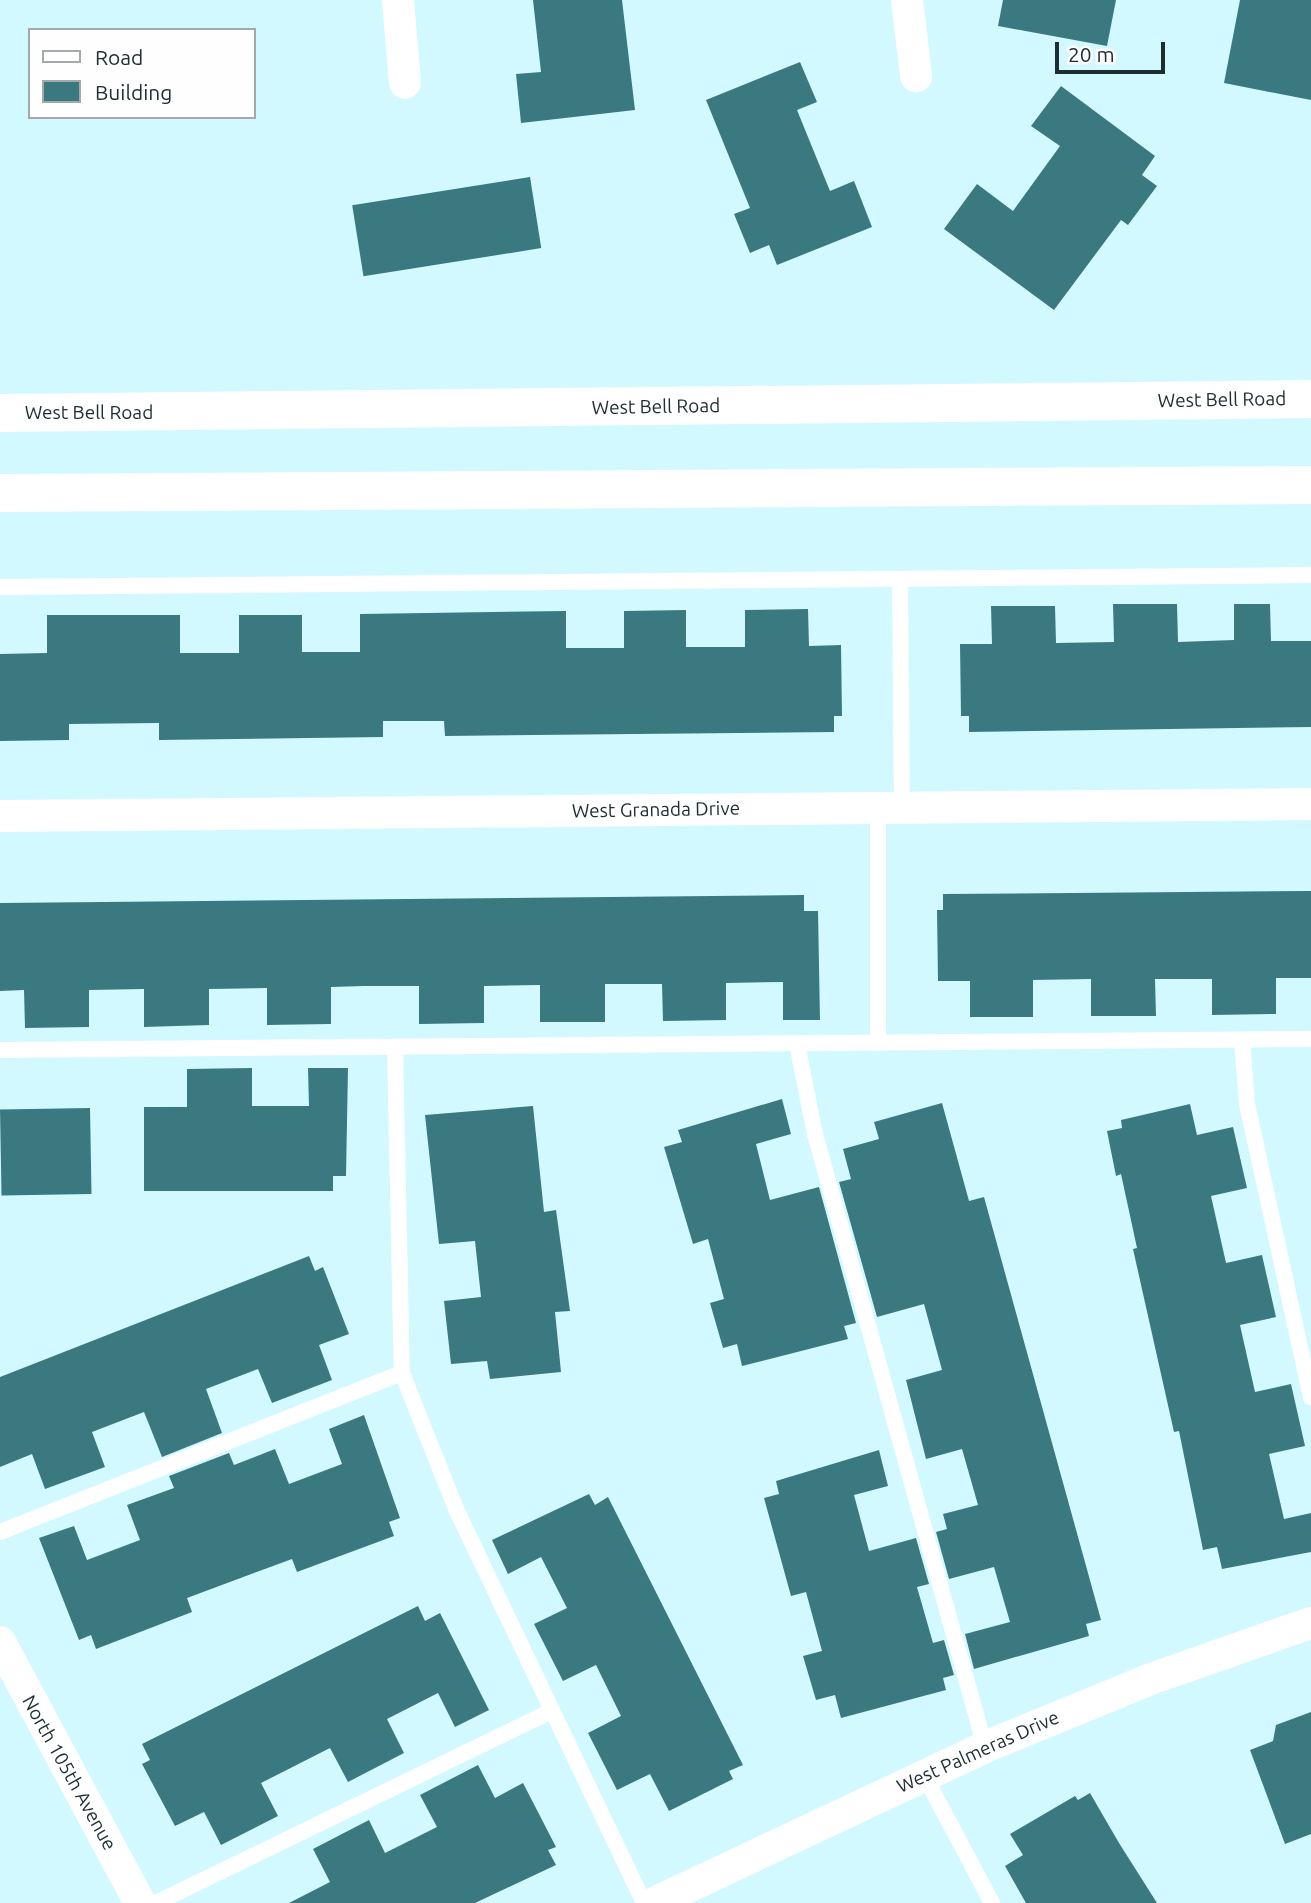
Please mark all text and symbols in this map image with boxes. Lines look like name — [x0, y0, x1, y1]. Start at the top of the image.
legend — [28, 28, 256, 119]
scale bar — [1059, 28, 1169, 72]
text: 20 m — [1068, 42, 1115, 66]
text: Road — [95, 45, 143, 69]
text: Building — [95, 80, 172, 104]
street label: West Bell Road — [1158, 387, 1286, 413]
street label: West Bell Road — [592, 394, 720, 420]
street label: West Bell Road — [25, 402, 153, 424]
street label: West Granada Drive — [572, 797, 740, 823]
street label: North 105th Avenue — [17, 1692, 121, 1854]
street label: West Palmeras Drive — [893, 1706, 1063, 1798]

